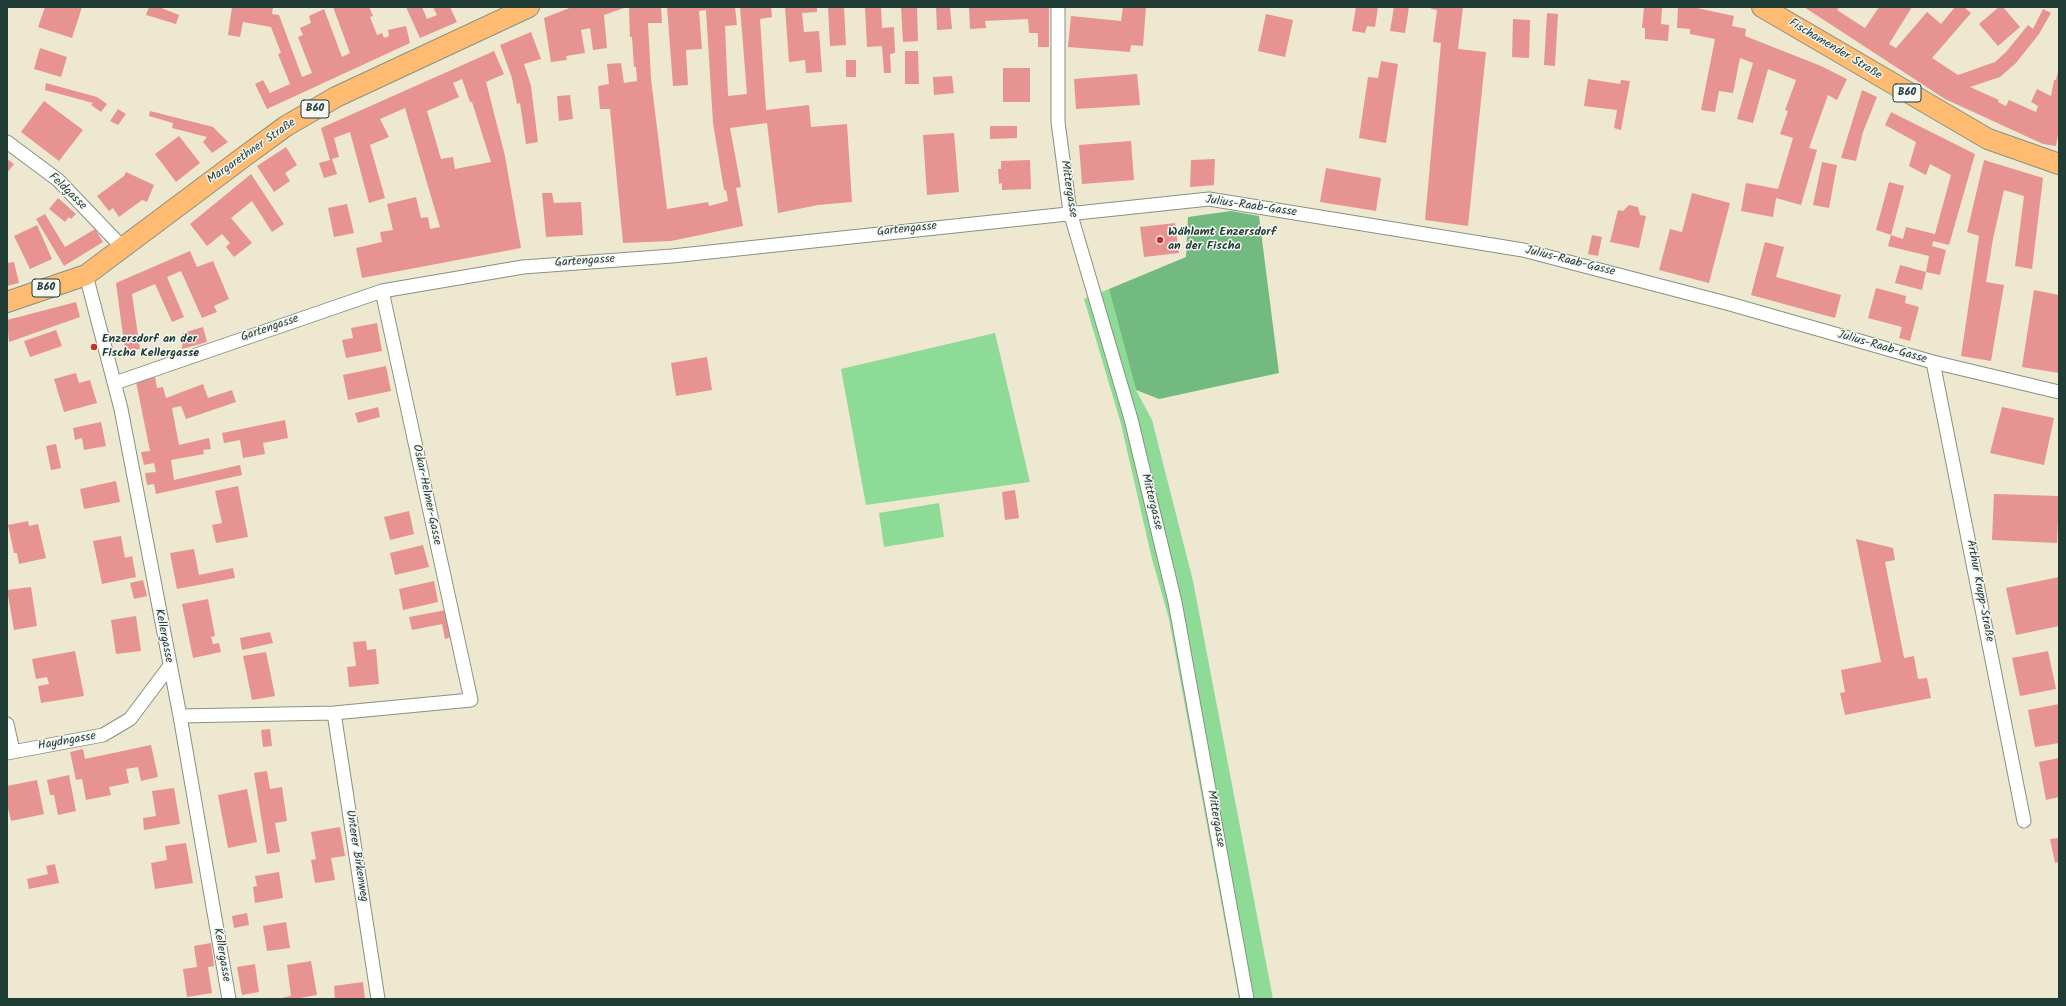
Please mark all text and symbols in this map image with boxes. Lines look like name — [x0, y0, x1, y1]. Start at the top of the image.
street label: Fischamender Straße — [1786, 16, 1884, 84]
road number: B60 — [1893, 84, 1921, 102]
road number: B60 — [301, 100, 329, 118]
street label: Margarethner Straße — [205, 116, 299, 188]
street label: Mittergasse — [1056, 159, 1080, 219]
street label: Feldgasse — [45, 170, 89, 214]
street label: Julius-Raab-Gasse — [1204, 193, 1298, 221]
street label: Gartengasse — [876, 220, 938, 240]
place label: Wählamt Enzersdorf an der Fischa — [1168, 226, 1276, 254]
marker: Wählamt Enzersdorf an der Fischa — [1155, 235, 1165, 245]
street label: Julius-Raab-Gasse — [1524, 244, 1616, 280]
street label: Gartengasse — [554, 253, 616, 271]
road number: B60 — [32, 279, 60, 297]
street label: Gartengasse — [239, 312, 301, 346]
street label: Julius-Raab-Gasse — [1836, 328, 1928, 368]
place label: Enzersdorf an der Fischa Kellergasse — [102, 333, 199, 361]
marker: Enzersdorf an der Fischa Kellergasse — [89, 342, 99, 352]
street label: Oskar-Helmer-Gasse — [408, 443, 444, 547]
street label: Mittergasse — [1137, 472, 1165, 532]
street label: Arthur Krupp-Straße — [1962, 539, 1996, 643]
street label: Kellergasse — [151, 608, 175, 664]
street label: Haydngasse — [37, 730, 97, 754]
street label: Mittergasse — [1203, 789, 1227, 849]
street label: Unterer Birkenweg — [342, 809, 370, 903]
street label: Kellergasse — [209, 927, 233, 983]

